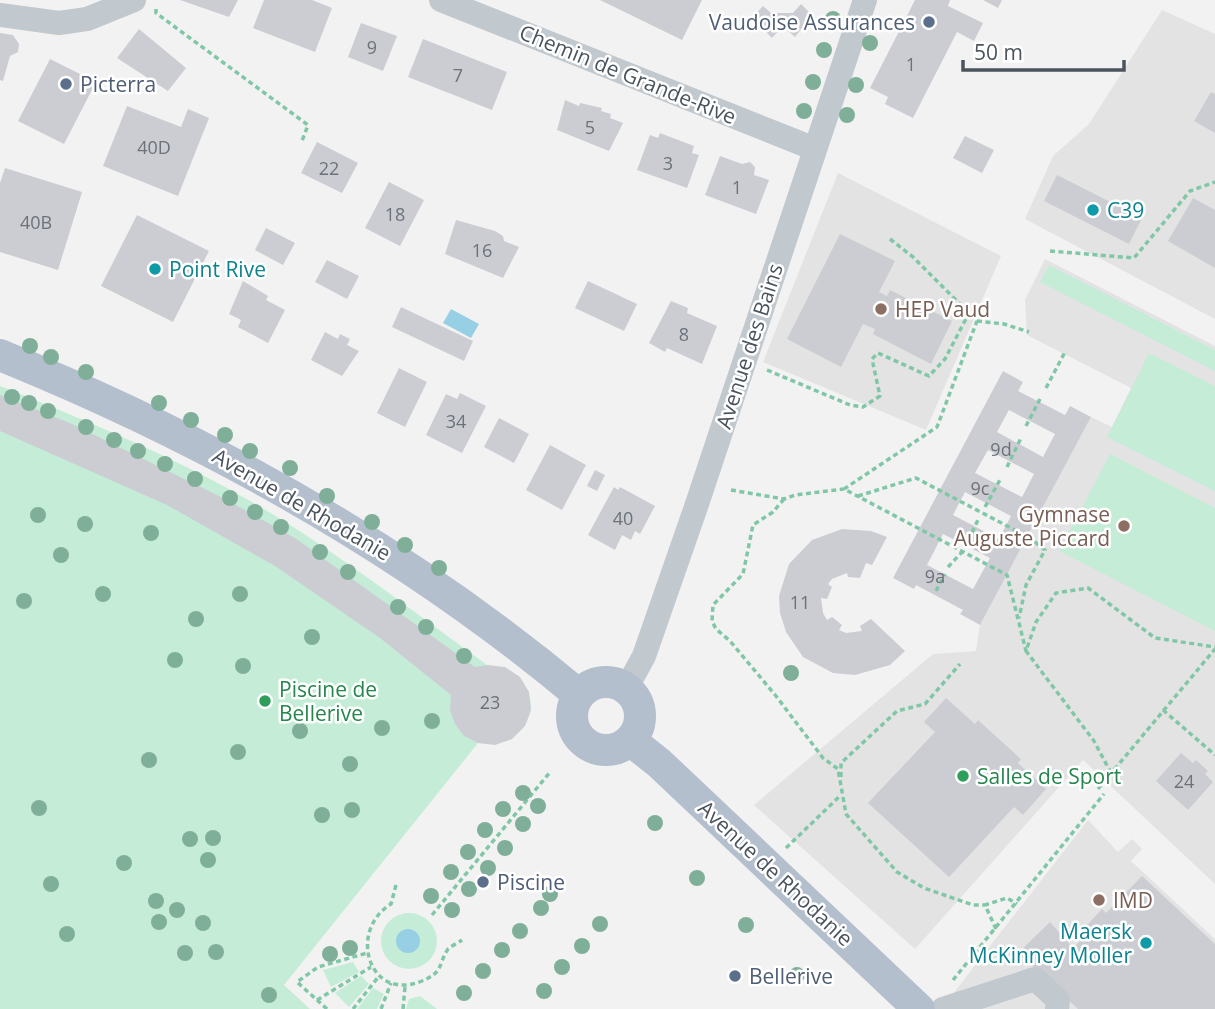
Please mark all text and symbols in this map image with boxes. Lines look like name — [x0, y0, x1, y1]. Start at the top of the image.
place label: Vaudoise Assurances — [709, 8, 915, 36]
marker: Vaudoise Assurances — [921, 14, 937, 30]
street label: Chemin de Grande-Rive — [515, 18, 741, 130]
scale bar — [963, 28, 1124, 72]
house number: 9 — [367, 35, 377, 59]
text: 50 m — [974, 38, 1023, 66]
house number: 1 — [906, 52, 916, 76]
house number: 7 — [453, 63, 463, 87]
place label: Picterra — [80, 70, 156, 98]
marker: Picterra — [58, 76, 74, 92]
house number: 5 — [585, 115, 595, 139]
house number: 40D — [137, 135, 171, 159]
house number: 3 — [663, 151, 673, 175]
house number: 22 — [319, 156, 339, 180]
house number: 1 — [732, 175, 742, 199]
place label: C39 — [1107, 196, 1144, 224]
house number: 18 — [385, 202, 405, 226]
marker: C39 — [1085, 202, 1101, 218]
house number: 40B — [20, 210, 52, 234]
house number: 16 — [472, 238, 492, 262]
place label: Point Rive — [169, 255, 266, 283]
street label: Avenue des Bains — [709, 260, 789, 432]
marker: Point Rive — [147, 261, 163, 277]
place label: HEP Vaud — [895, 295, 990, 323]
marker: HEP Vaud — [873, 301, 889, 317]
house number: 8 — [679, 322, 689, 346]
house number: 34 — [446, 409, 466, 433]
house number: 9d — [990, 437, 1012, 461]
street label: Avenue de Rhodanie — [208, 441, 396, 567]
house number: 9c — [971, 476, 990, 500]
place label: Gymnase Auguste Piccard — [954, 500, 1110, 552]
house number: 40 — [613, 506, 633, 530]
marker: Gymnase Auguste Piccard — [1116, 518, 1132, 534]
house number: 9a — [925, 564, 945, 588]
house number: 11 — [790, 590, 810, 614]
place label: Piscine de Bellerive — [279, 675, 377, 727]
house number: 23 — [480, 690, 500, 714]
marker: Piscine de Bellerive — [257, 693, 273, 709]
place label: Salles de Sport — [977, 762, 1121, 790]
marker: Salles de Sport — [955, 768, 971, 784]
house number: 24 — [1174, 769, 1194, 793]
street label: Avenue de Rhodanie — [693, 794, 859, 952]
place label: Piscine — [497, 868, 565, 896]
marker: Piscine — [475, 874, 491, 890]
place label: IMD — [1113, 886, 1153, 914]
marker: IMD — [1091, 892, 1107, 908]
place label: Maersk McKinney Moller — [969, 917, 1132, 969]
marker: Maersk McKinney Moller — [1138, 935, 1154, 951]
place label: Bellerive — [749, 962, 833, 990]
marker: Bellerive — [727, 968, 743, 984]

